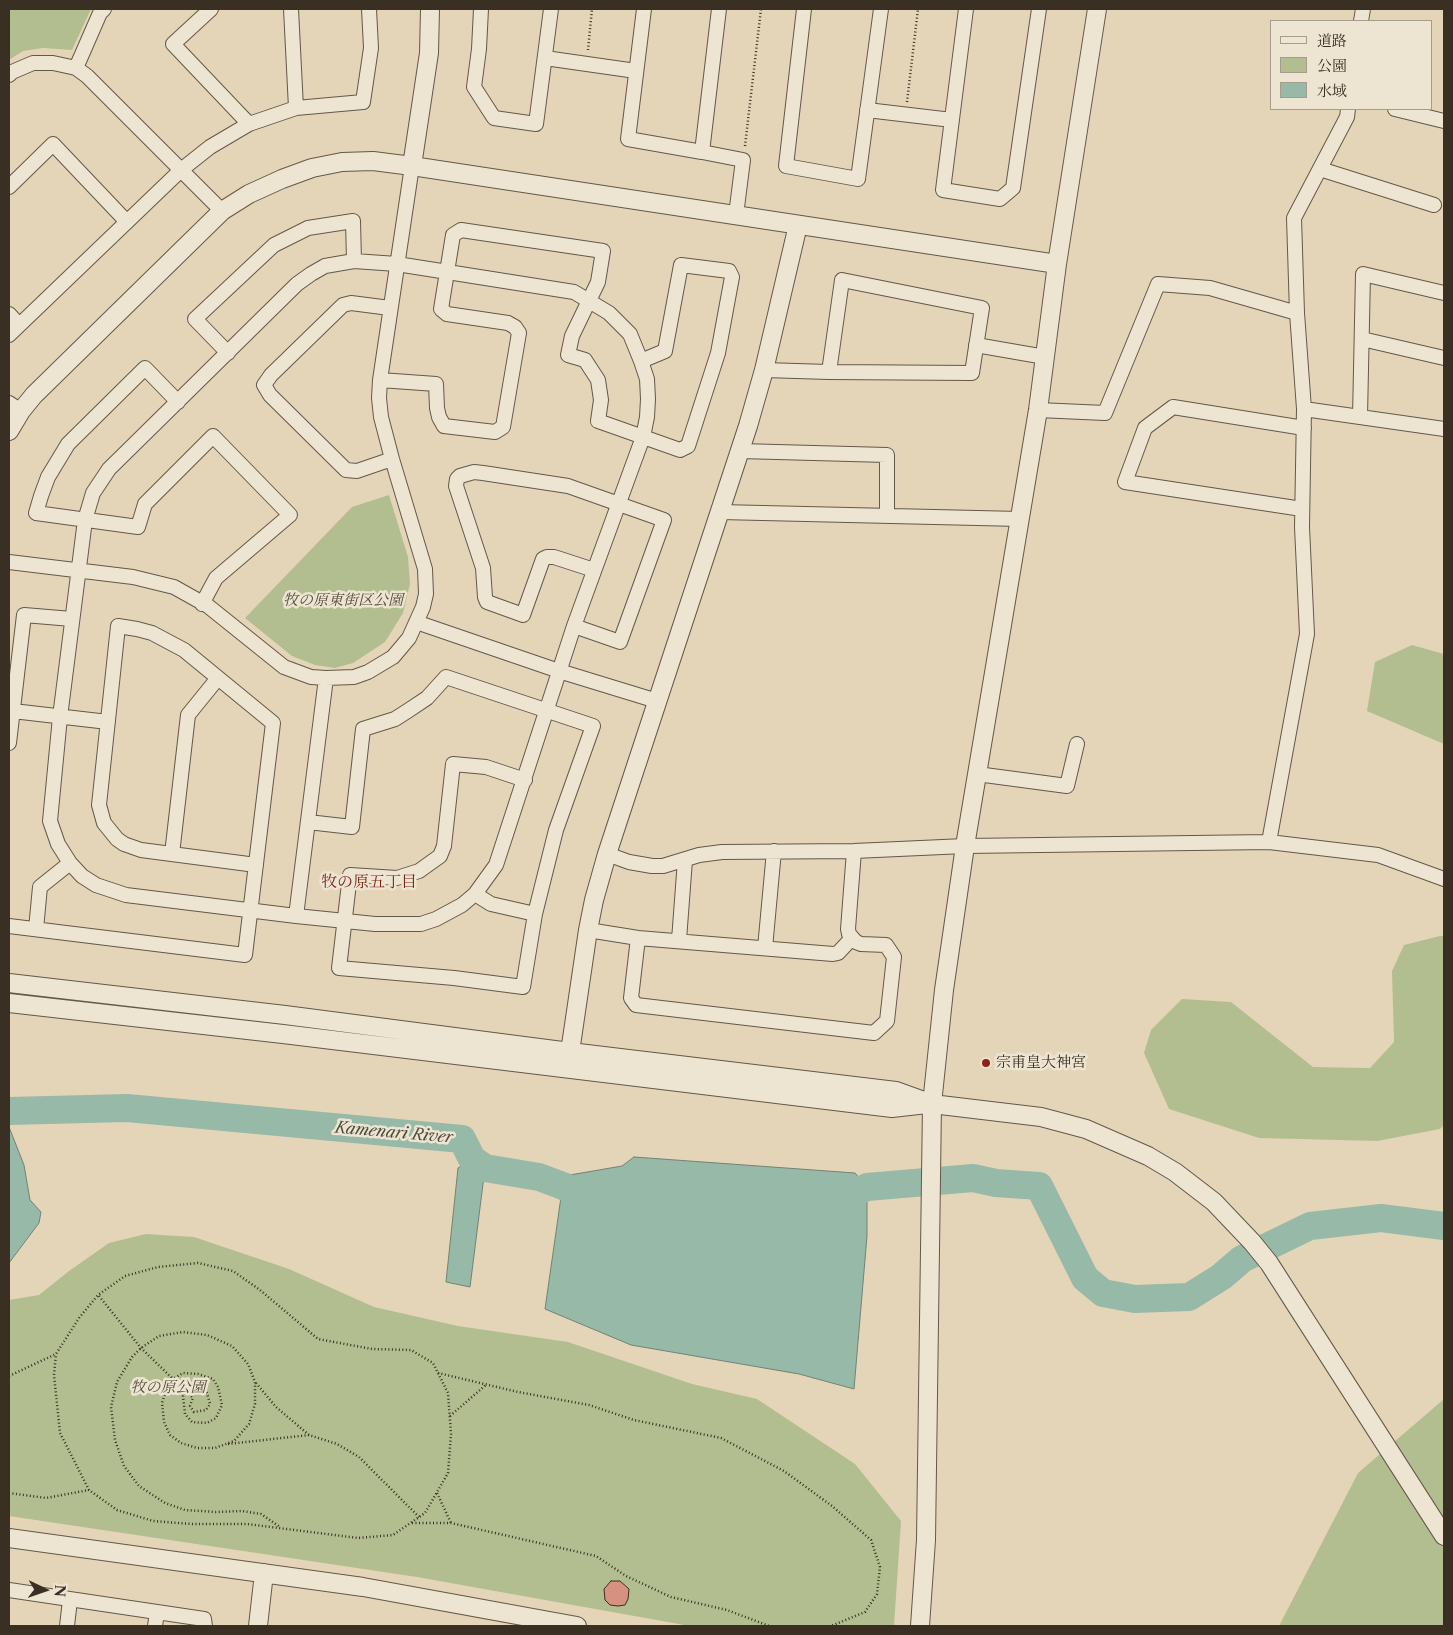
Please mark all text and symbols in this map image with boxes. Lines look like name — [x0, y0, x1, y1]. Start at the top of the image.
legend — [1270, 20, 1433, 110]
text: 道路 — [1317, 31, 1347, 50]
text: 公園 — [1317, 56, 1347, 75]
text: 水域 — [1317, 81, 1347, 100]
park label: 牧の原東街区公園 — [283, 592, 403, 610]
district label: 牧の原五丁目 — [321, 872, 417, 892]
place label: 宗甫皇大神宮 — [996, 1054, 1086, 1072]
marker: 宗甫皇大神宮 — [980, 1057, 992, 1069]
water label: Kamenari River — [334, 1118, 454, 1148]
park label: 牧の原公園 — [131, 1379, 205, 1397]
north arrow — [20, 1565, 70, 1615]
text: N — [51, 1584, 69, 1597]

